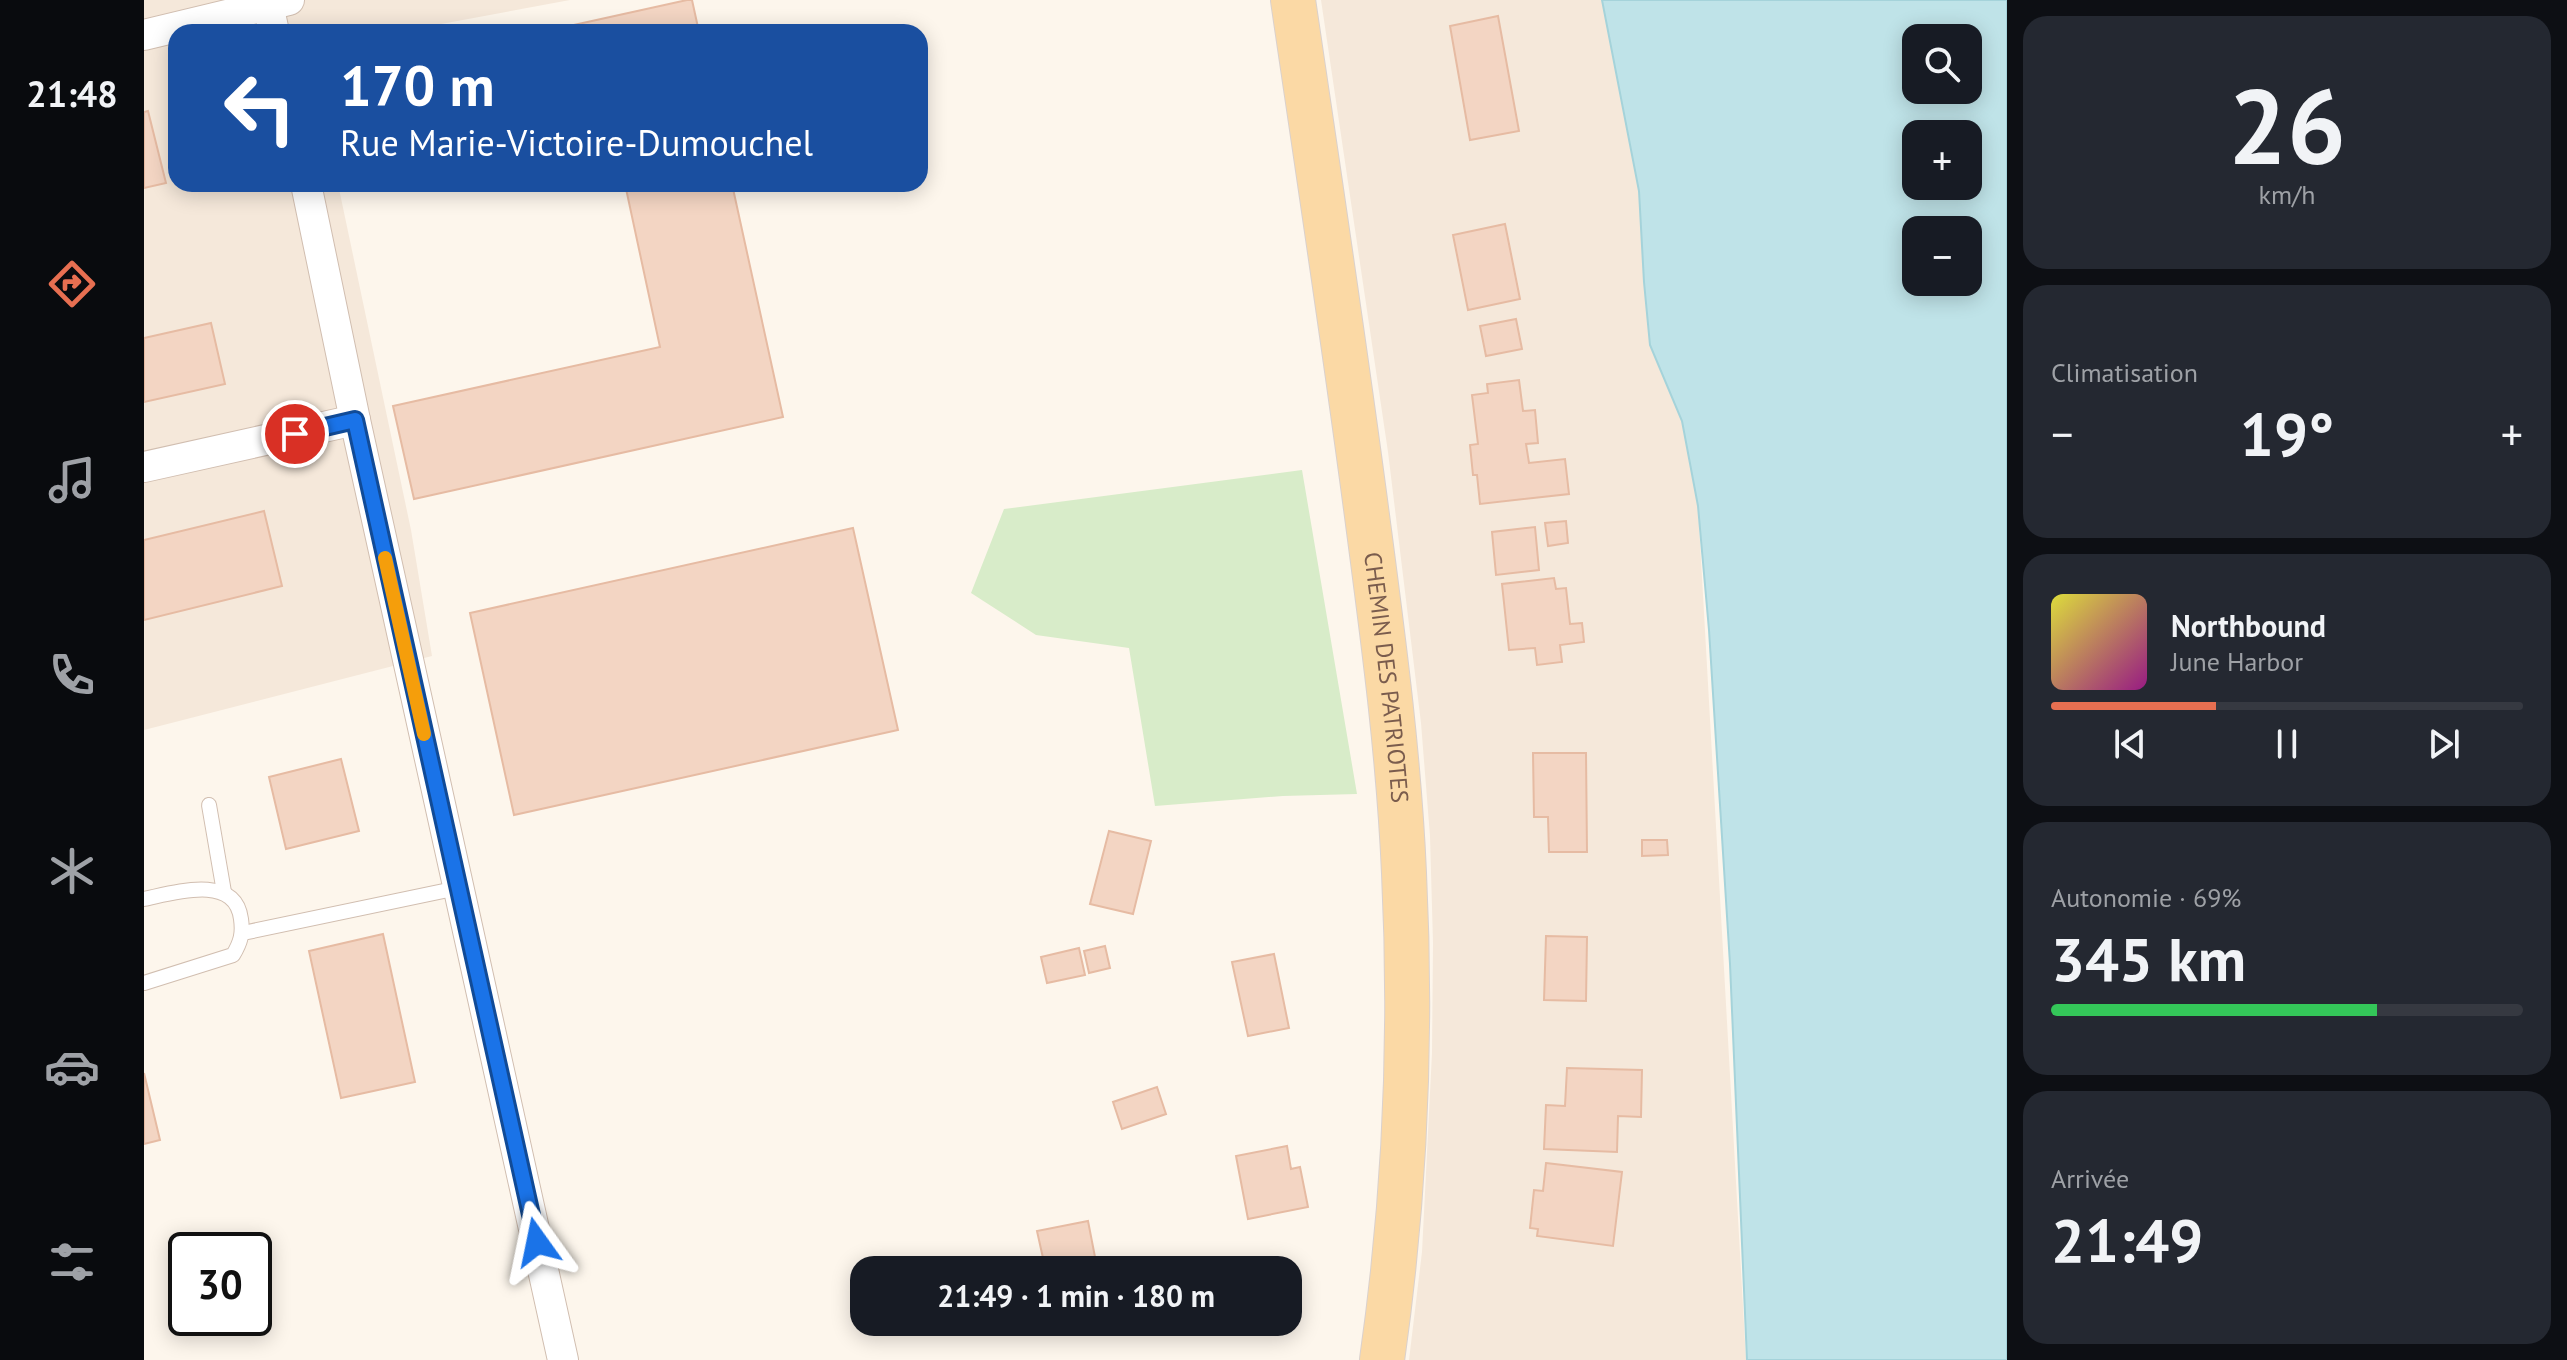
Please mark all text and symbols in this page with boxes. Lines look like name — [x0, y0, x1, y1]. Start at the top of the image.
map controls — [1902, 24, 1982, 296]
button: search — [1902, 24, 1982, 104]
text: 170 m — [340, 49, 495, 121]
icon: left — [208, 56, 312, 160]
text: 26 — [2228, 58, 2346, 193]
text: 21:48 — [26, 70, 118, 117]
text: Rue Marie-Victoire-Dumouchel — [340, 119, 813, 166]
button: + — [1902, 120, 1982, 200]
text: km/h — [2259, 178, 2316, 211]
button: − — [1902, 216, 1982, 296]
icon: directions — [44, 256, 100, 312]
text: Climatisation — [2051, 356, 2198, 389]
text: 19° — [2240, 395, 2334, 473]
pin — [261, 400, 329, 468]
text: − — [2051, 405, 2073, 462]
text: + — [2501, 405, 2523, 462]
icon: arrive — [273, 412, 317, 456]
icon: music — [44, 452, 100, 508]
street label: CHEMIN DES PATRIOTES — [1357, 550, 1416, 804]
text: Northbound — [2171, 606, 2326, 645]
text: June Harbor — [2171, 645, 2303, 678]
icon: phone — [44, 647, 100, 703]
icon: previous — [2108, 722, 2152, 766]
icon: pause — [2265, 722, 2309, 766]
icon: next — [2422, 722, 2466, 766]
icon: climate — [44, 843, 100, 899]
text: Autonomie · 69% — [2051, 881, 2241, 914]
text: 345 km — [2051, 920, 2246, 998]
icon: car — [44, 1039, 100, 1095]
text: Arrivée — [2051, 1162, 2129, 1195]
position arrow — [495, 1200, 579, 1284]
text: 21:49 — [2051, 1201, 2203, 1279]
speed limit sign: 30 — [168, 1232, 272, 1336]
icon: filters — [44, 1234, 100, 1290]
text: 21:49 · 1 min · 180 m — [937, 1276, 1215, 1315]

